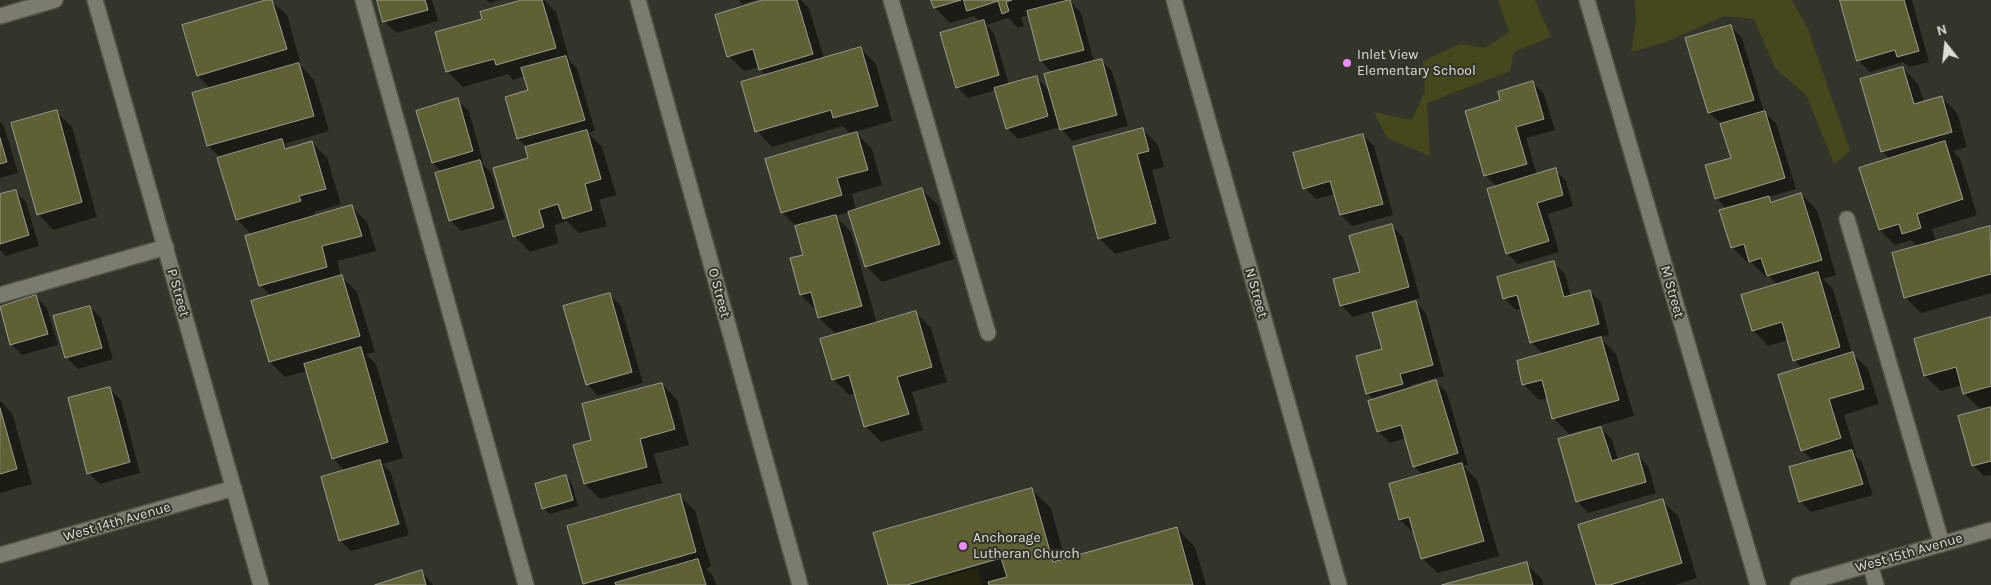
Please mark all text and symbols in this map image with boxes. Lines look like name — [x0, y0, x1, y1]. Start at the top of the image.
north arrow — [1921, 20, 1971, 70]
text: N — [1935, 21, 1949, 40]
place label: Inlet View Elementary School — [1357, 47, 1476, 80]
marker: Inlet View Elementary School — [1341, 57, 1353, 69]
street label: M Street — [1657, 264, 1687, 320]
street label: O Street — [704, 266, 734, 320]
street label: N Street — [1241, 266, 1271, 320]
street label: P Street — [163, 267, 193, 319]
street label: West 14th Avenue — [61, 499, 173, 545]
place label: Anchorage Lutheran Church — [973, 530, 1080, 562]
street label: West 15th Avenue — [1853, 530, 1965, 576]
marker: Anchorage Lutheran Church — [957, 540, 969, 552]

